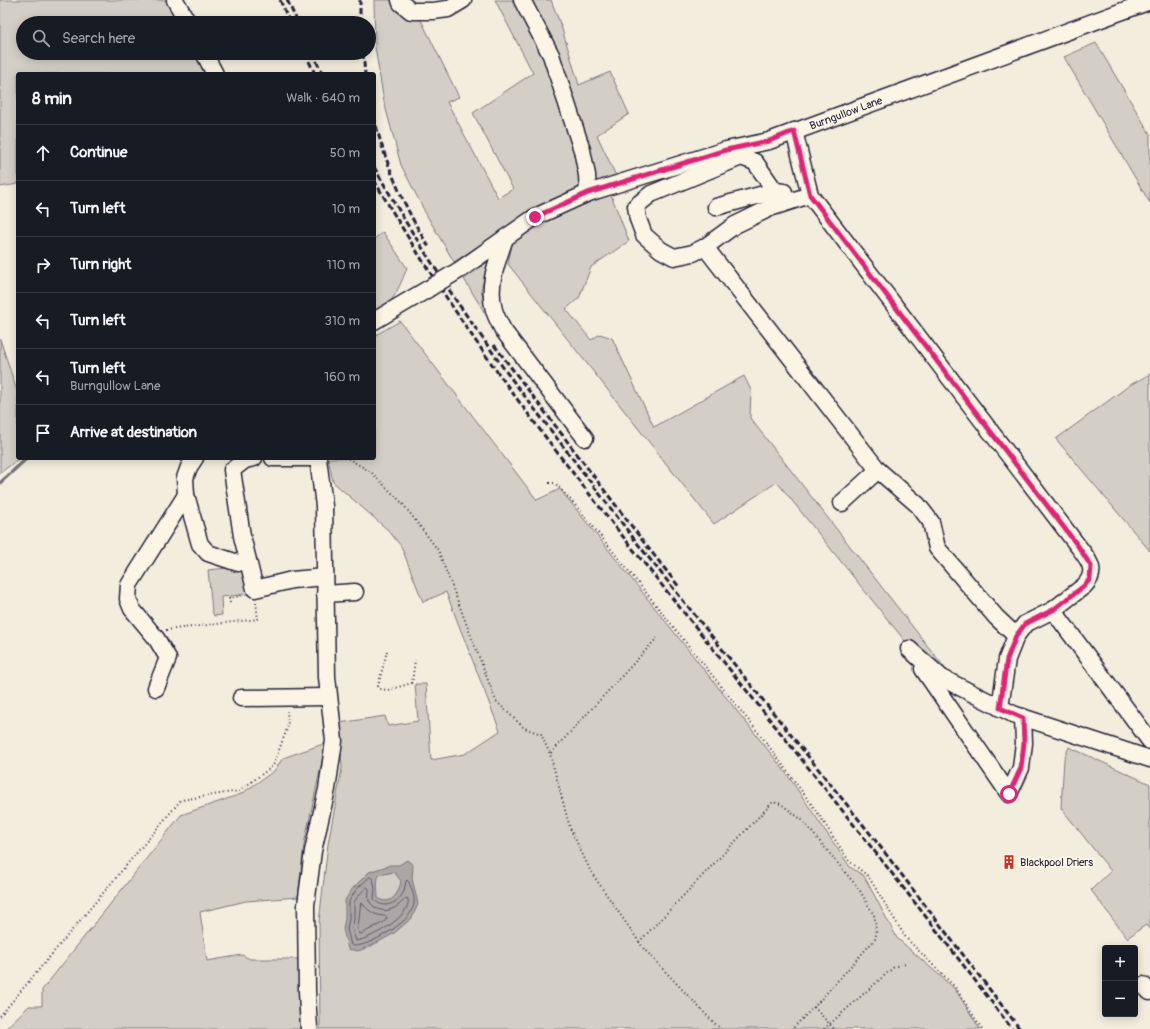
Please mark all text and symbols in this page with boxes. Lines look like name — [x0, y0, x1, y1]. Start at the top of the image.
search box — [16, 16, 376, 60]
icon: search — [30, 27, 52, 49]
text: Search here — [62, 29, 135, 48]
text: 8 min — [32, 88, 72, 109]
text: Walk · 640 m — [286, 90, 360, 106]
street label: Burngullow Lane — [808, 93, 885, 132]
icon: ahead — [32, 142, 54, 164]
text: Continue — [70, 143, 128, 162]
text: 50 m — [330, 145, 360, 161]
icon: left — [32, 198, 54, 220]
text: Turn left — [70, 199, 126, 218]
text: 10 m — [332, 201, 360, 217]
route end — [526, 208, 544, 226]
icon: right — [32, 254, 54, 276]
text: Turn right — [70, 255, 131, 274]
text: 110 m — [327, 257, 360, 273]
icon: left — [32, 310, 54, 332]
text: Turn left — [70, 311, 126, 330]
text: 310 m — [324, 313, 360, 329]
text: Turn left — [70, 359, 126, 378]
icon: left — [32, 366, 54, 388]
text: 160 m — [324, 369, 360, 385]
text: Burngullow Lane — [70, 378, 160, 394]
icon: arrive — [32, 422, 54, 444]
text: Arrive at destination — [70, 423, 197, 442]
route start — [1000, 785, 1018, 803]
building icon: Blackpool Driers — [1001, 854, 1017, 870]
place label: Blackpool Driers — [1020, 856, 1093, 869]
map controls — [1102, 945, 1138, 1017]
button: + — [1102, 945, 1138, 981]
button: − — [1102, 981, 1138, 1017]

